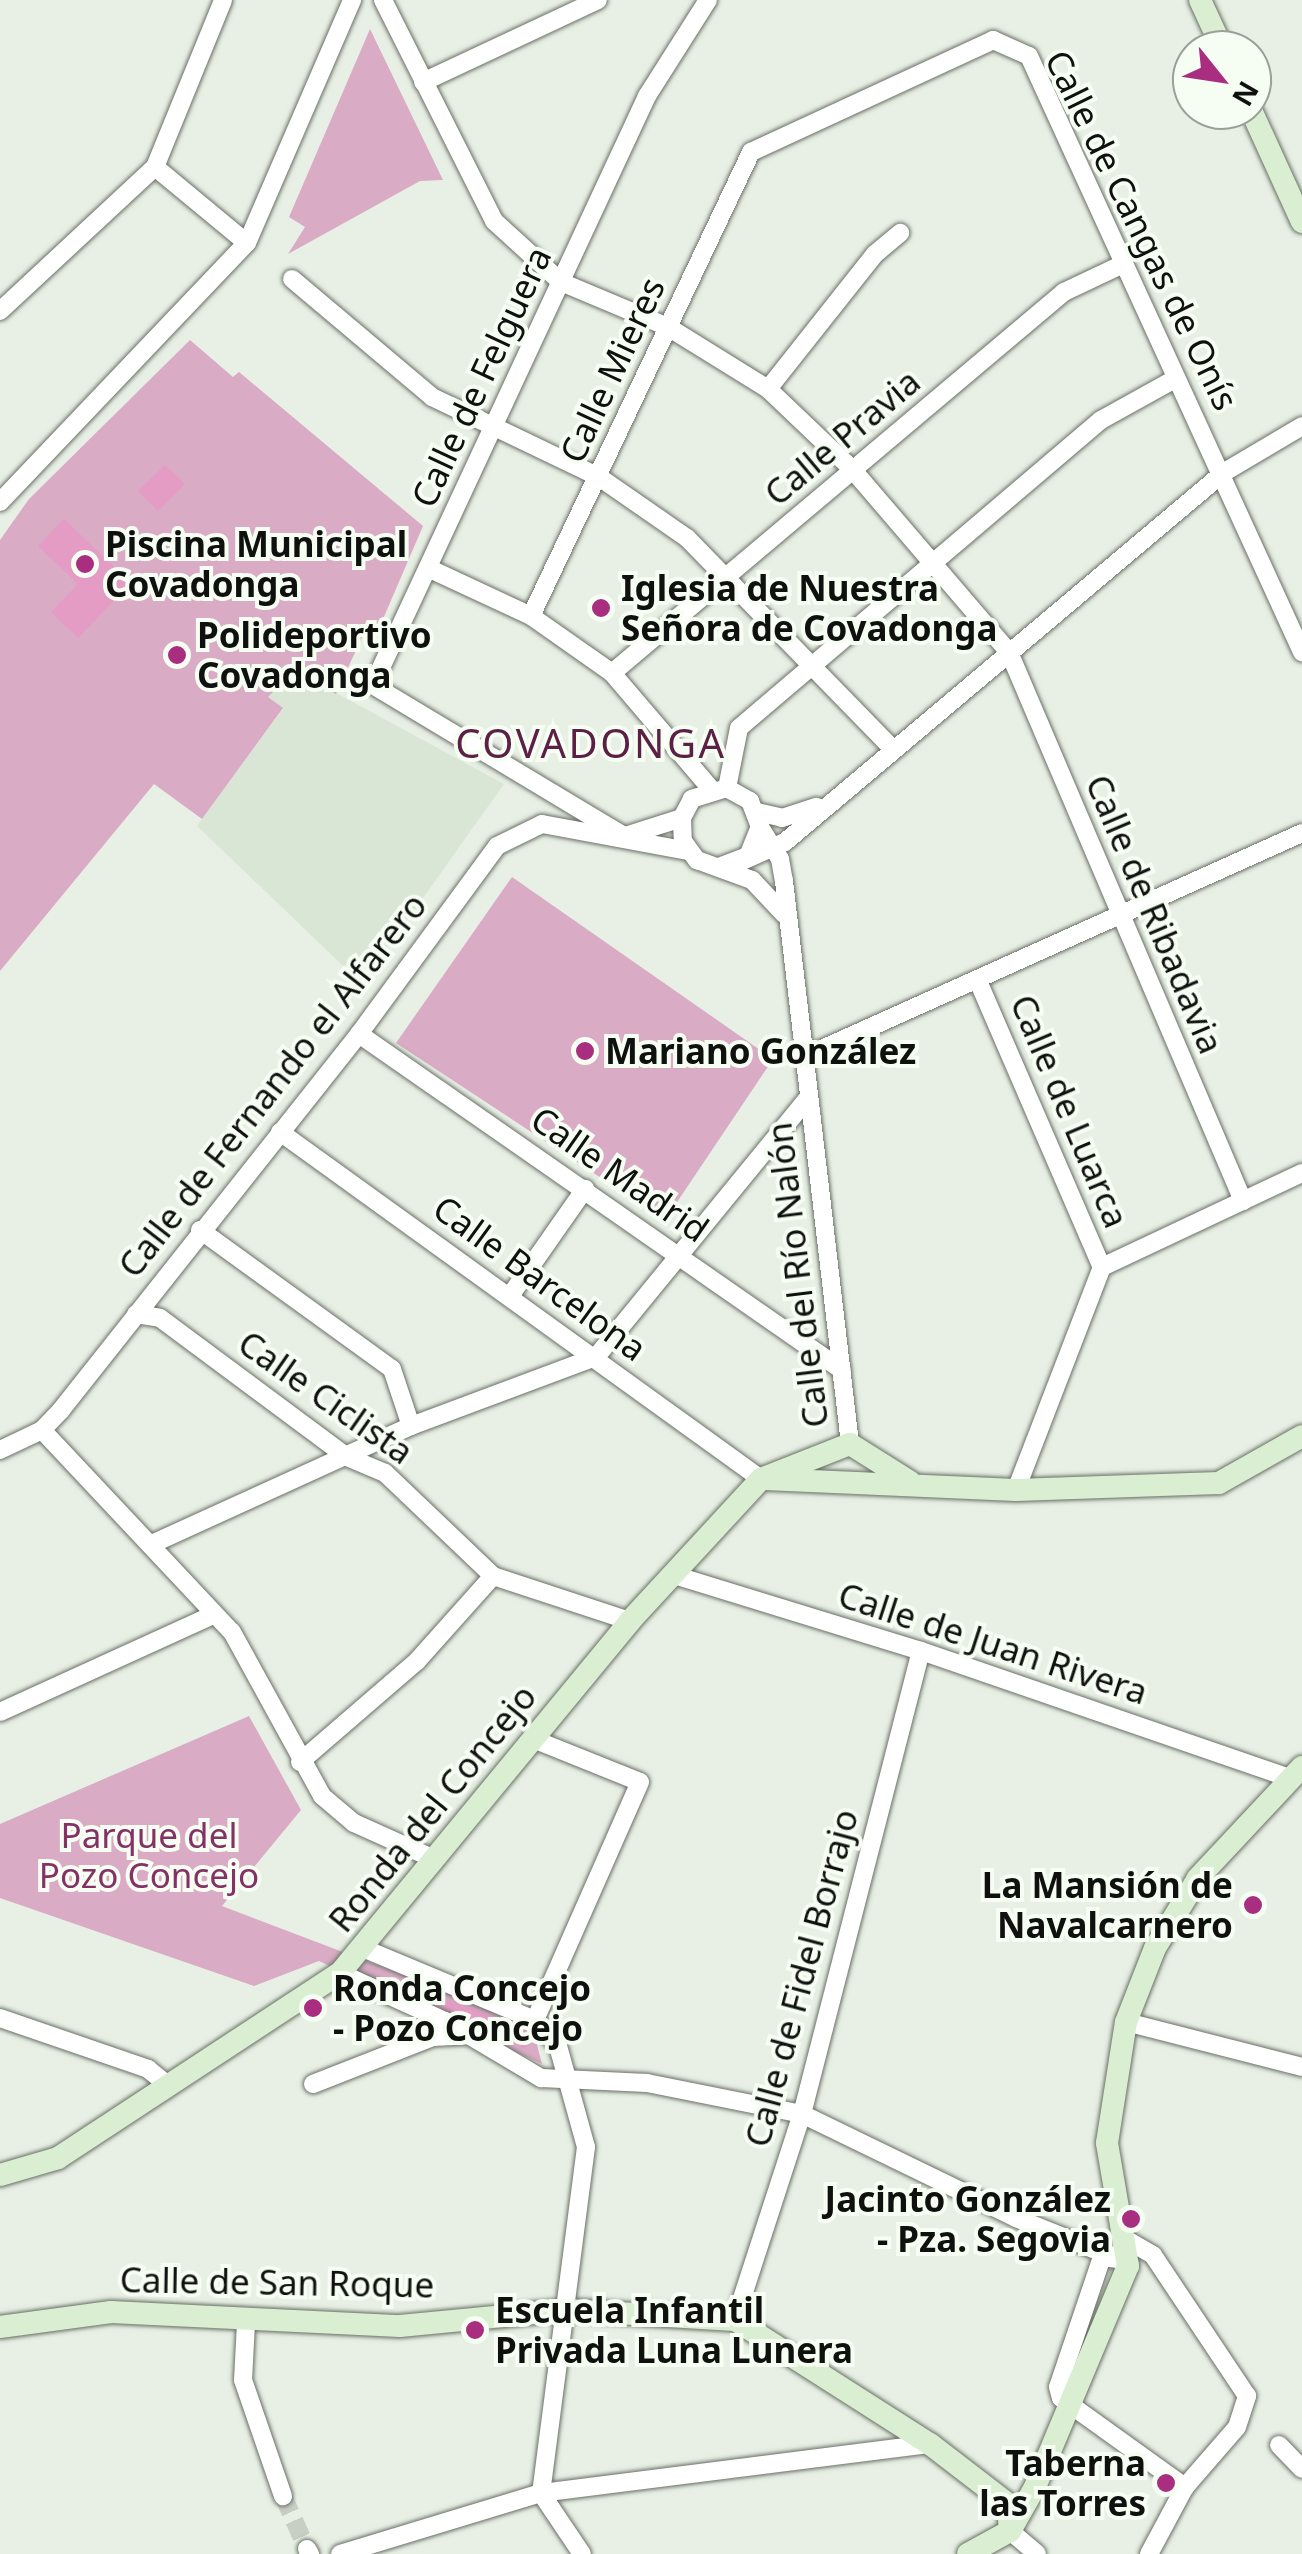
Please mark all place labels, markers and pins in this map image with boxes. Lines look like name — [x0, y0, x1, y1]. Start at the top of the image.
place label: Piscina Municipal Covadonga — [105, 523, 407, 605]
marker: Piscina Municipal Covadonga — [74, 553, 96, 575]
place label: Iglesia de Nuestra Señora de Covadonga — [621, 567, 997, 649]
marker: Iglesia de Nuestra Señora de Covadonga — [590, 597, 612, 619]
place label: Polideportivo Covadonga — [197, 614, 432, 696]
marker: Polideportivo Covadonga — [166, 644, 188, 666]
place label: Mariano González — [605, 1030, 916, 1072]
marker: Mariano González — [574, 1040, 596, 1062]
place label: La Mansión de Navalcarnero — [982, 1864, 1233, 1946]
marker: La Mansión de Navalcarnero — [1242, 1894, 1264, 1916]
place label: Ronda Concejo - Pozo Concejo — [333, 1967, 591, 2049]
marker: Ronda Concejo - Pozo Concejo — [302, 1997, 324, 2019]
place label: Jacinto González - Pza. Segovia — [825, 2178, 1111, 2260]
marker: Jacinto González - Pza. Segovia — [1120, 2208, 1142, 2230]
place label: Escuela Infantil Privada Luna Lunera — [495, 2289, 853, 2371]
marker: Escuela Infantil Privada Luna Lunera — [464, 2319, 486, 2341]
place label: Taberna las Torres — [979, 2442, 1146, 2524]
marker: Taberna las Torres — [1155, 2472, 1177, 2494]

